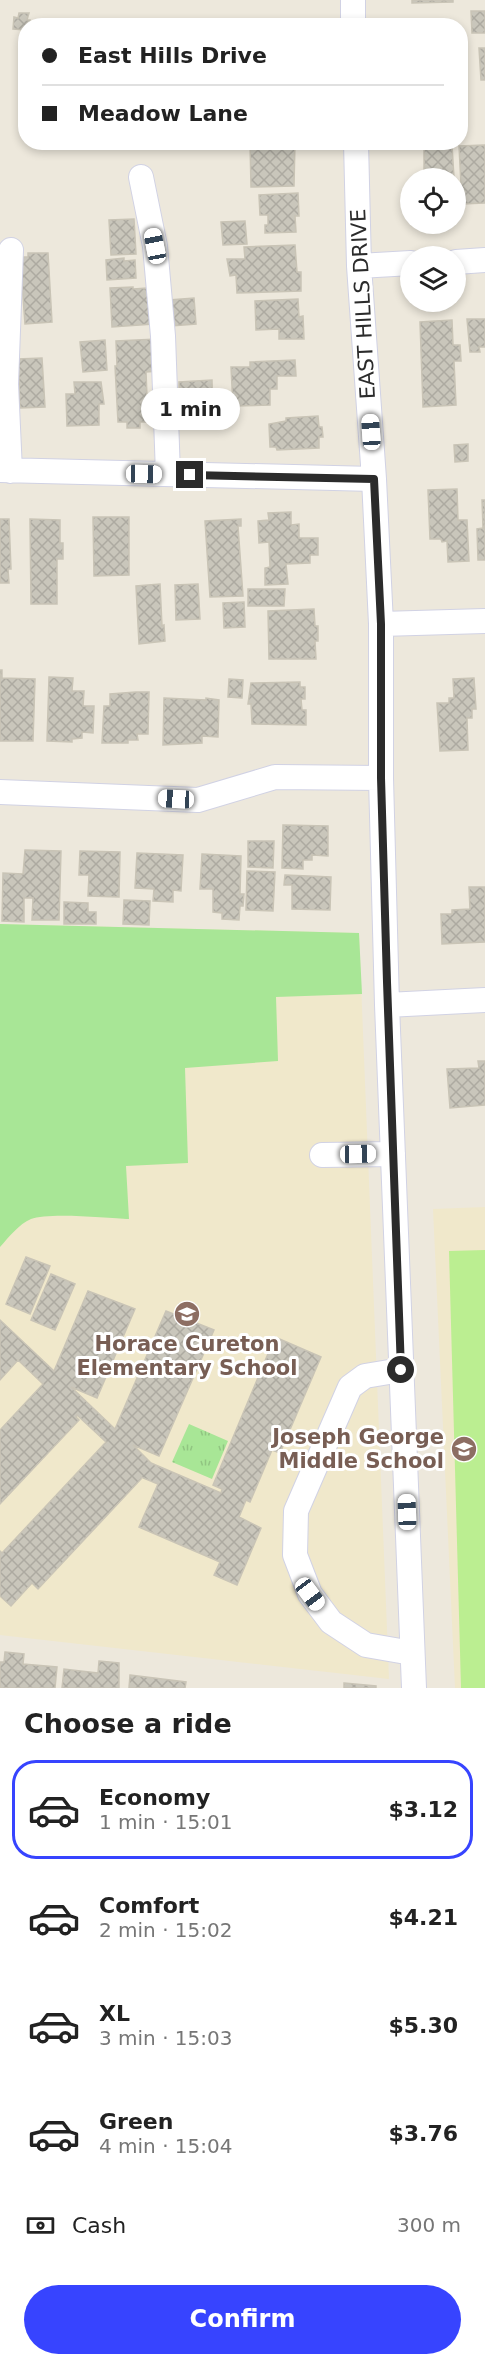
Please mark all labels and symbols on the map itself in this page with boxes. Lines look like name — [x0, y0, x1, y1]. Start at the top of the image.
street label: EAST HILLS DRIVE — [346, 208, 380, 400]
car — [143, 227, 167, 265]
callout: 1 min — [140, 388, 240, 430]
car — [361, 413, 381, 451]
route end — [176, 461, 203, 488]
car — [126, 465, 162, 483]
car — [158, 789, 194, 809]
car — [340, 1145, 376, 1163]
school or university icon: Horace Cureton Elementary School — [172, 1299, 202, 1329]
place label: Horace Cureton Elementary School — [76, 1332, 298, 1380]
route start — [387, 1356, 414, 1383]
place label: Joseph George Middle School — [270, 1425, 444, 1473]
school or university icon: Joseph George Middle School — [449, 1434, 479, 1464]
car — [397, 1494, 417, 1530]
car — [292, 1574, 328, 1614]

